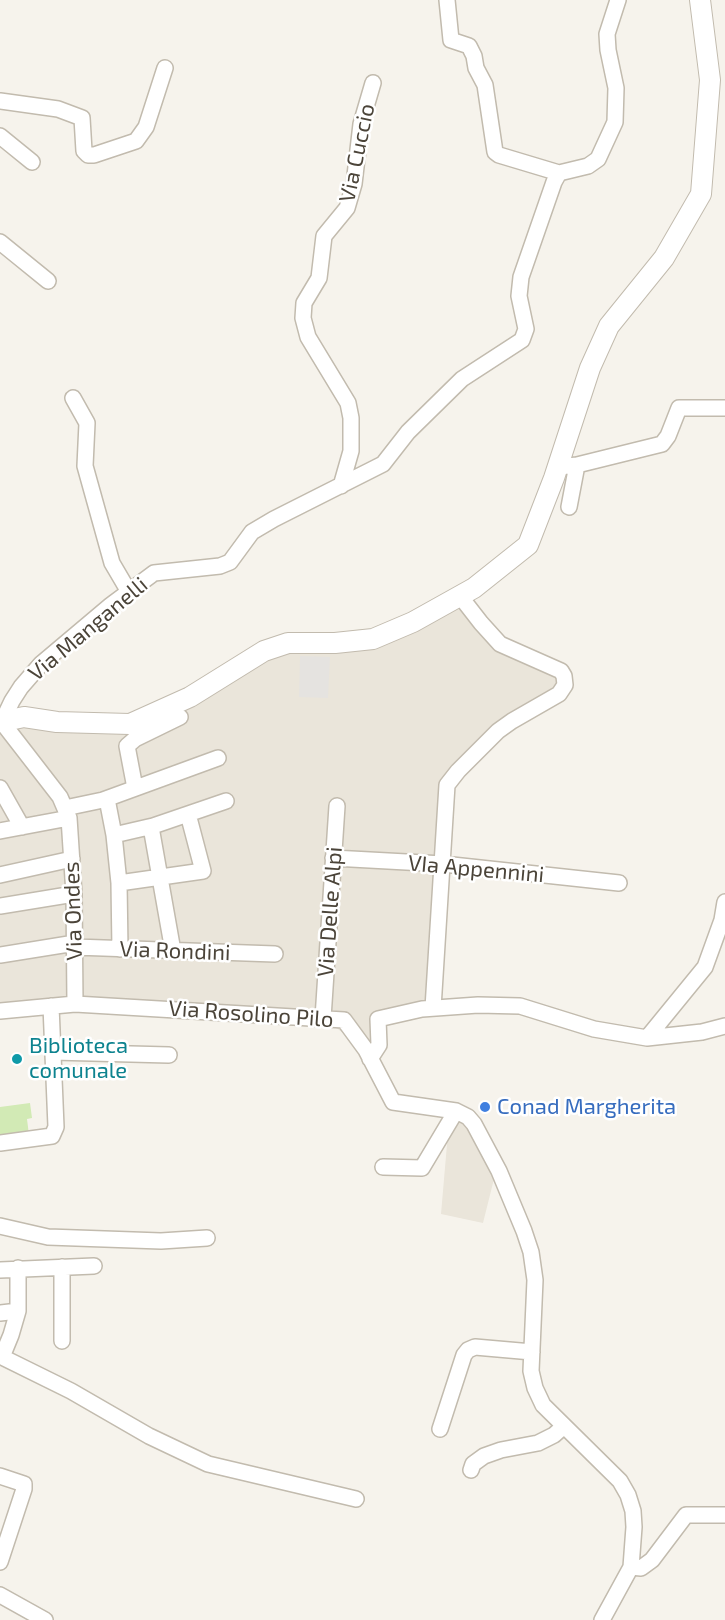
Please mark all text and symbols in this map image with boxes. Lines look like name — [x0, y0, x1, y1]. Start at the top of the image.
street label: Via Cuccio — [334, 101, 380, 205]
street label: Via Manganelli — [23, 572, 153, 686]
street label: Via Delle Alpi — [312, 846, 348, 978]
street label: VIa Appennini — [407, 850, 545, 888]
street label: Via Ondes — [58, 861, 88, 961]
street label: Via Rondini — [119, 936, 231, 966]
street label: Via Rosolino Pilo — [168, 995, 334, 1033]
place label: Biblioteca comunale — [29, 1033, 128, 1084]
marker: Biblioteca comunale — [10, 1052, 24, 1066]
place label: Conad Margherita — [497, 1094, 676, 1120]
marker: Conad Margherita — [478, 1100, 492, 1114]

